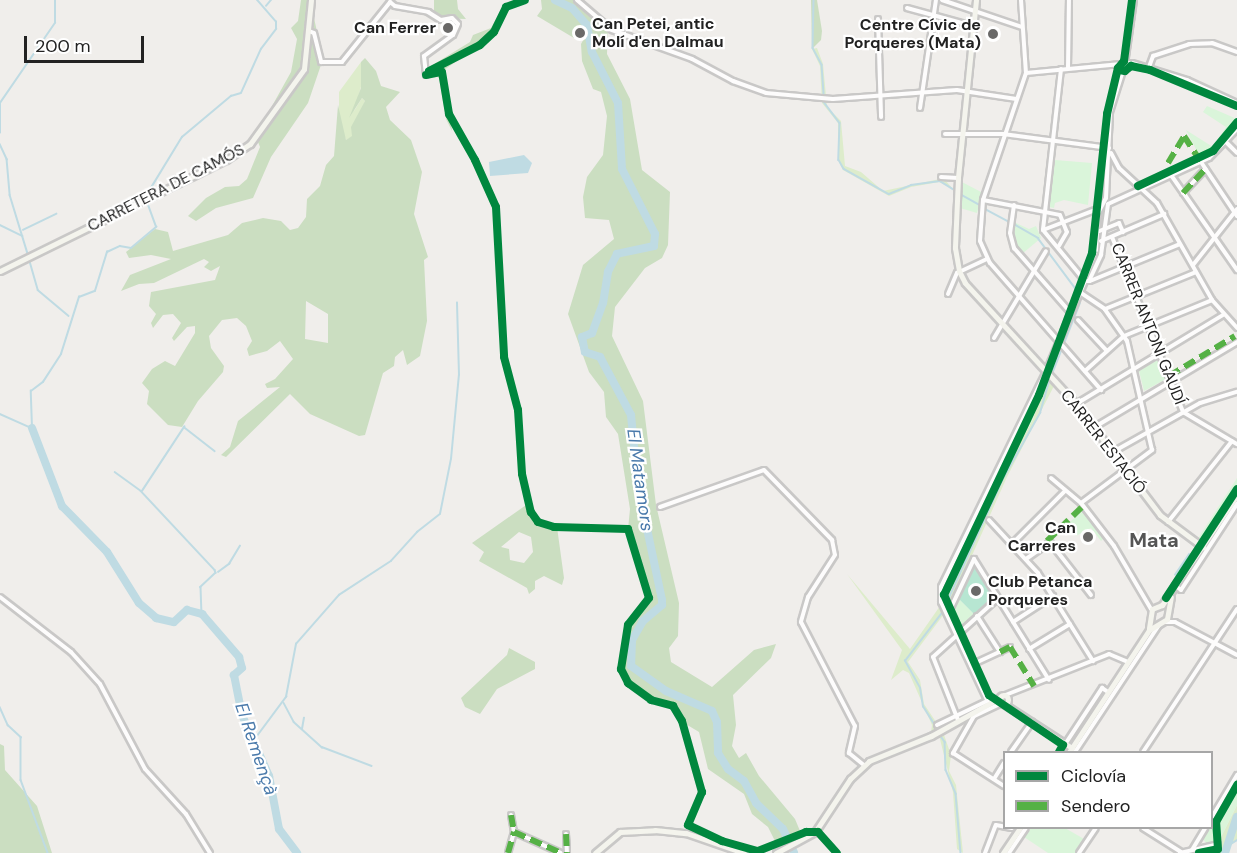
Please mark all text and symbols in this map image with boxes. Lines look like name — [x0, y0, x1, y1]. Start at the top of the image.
place label: Can Petei, antic Molí d'en Dalmau — [592, 14, 724, 52]
place label: Centre Cívic de Porqueres (Mata) — [844, 15, 981, 53]
place label: Can Ferrer — [354, 18, 436, 38]
marker: Can Ferrer — [441, 21, 455, 35]
scale bar — [27, 24, 147, 62]
marker: Can Petei, antic Molí d'en Dalmau — [573, 26, 587, 40]
marker: Centre Cívic de Porqueres (Mata) — [986, 27, 1000, 41]
text: 200 m — [35, 34, 91, 58]
street label: CARRETERA DE CAMÓS — [84, 140, 248, 236]
street label: CARRER ANTONI GAUDÍ — [1107, 240, 1189, 408]
street label: CARRER ESTACIÓ — [1056, 386, 1150, 498]
water label: El Matamors — [622, 427, 658, 533]
place label: Can Carreres — [1008, 518, 1076, 556]
district label: Mata — [1129, 528, 1179, 552]
marker: Can Carreres — [1081, 530, 1095, 544]
place label: Club Petanca Porqueres — [988, 572, 1092, 610]
marker: Club Petanca Porqueres — [969, 584, 983, 598]
water label: El Remençà — [230, 700, 282, 798]
legend — [1003, 751, 1213, 829]
text: Ciclovía — [1061, 764, 1126, 788]
text: Sendero — [1061, 794, 1131, 818]

